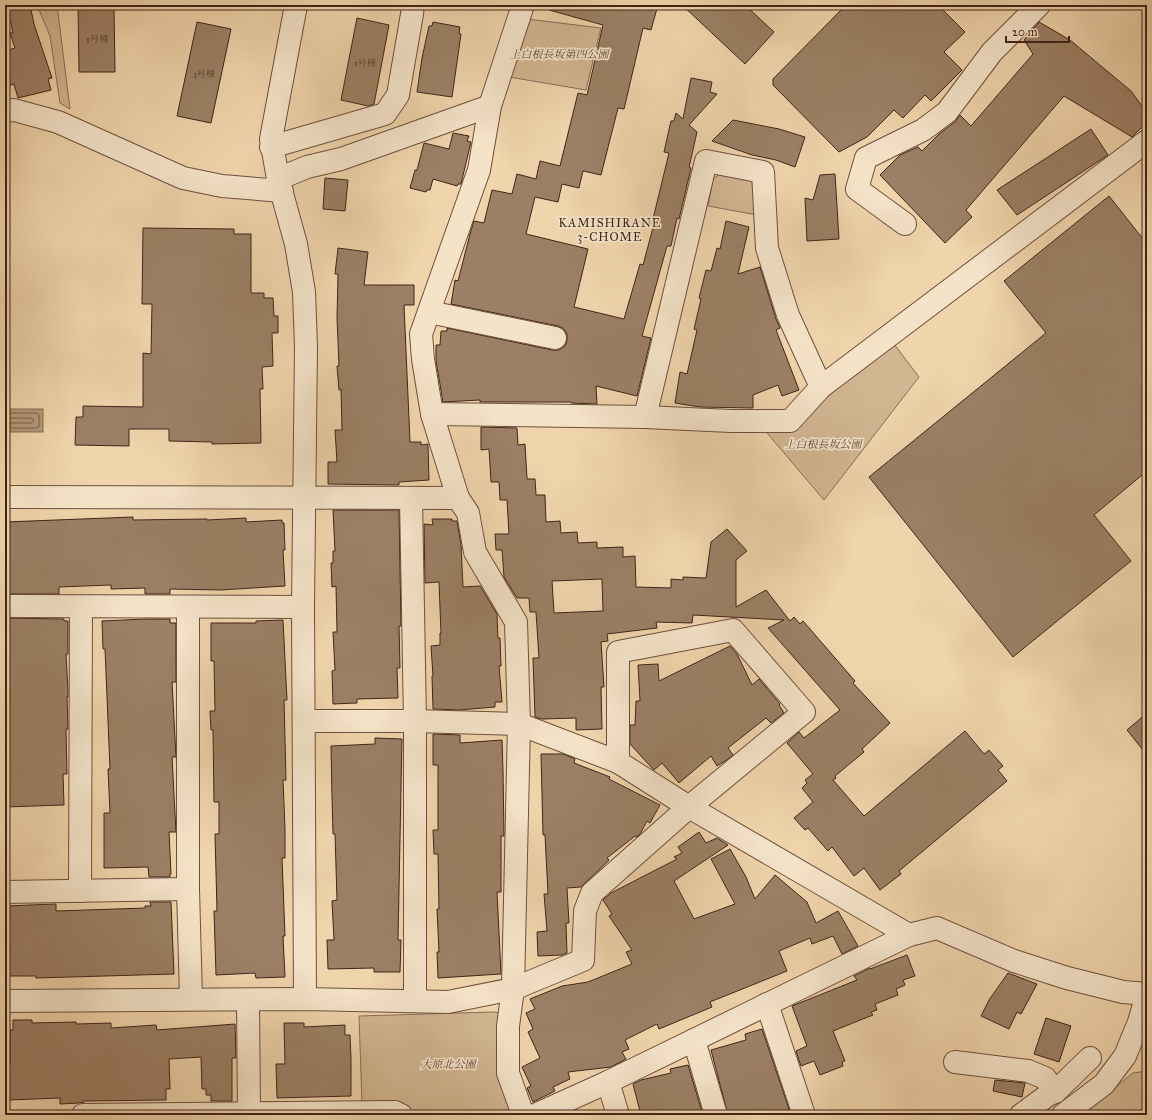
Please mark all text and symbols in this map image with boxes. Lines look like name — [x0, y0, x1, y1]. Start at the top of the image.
scale bar — [1006, 18, 1069, 44]
text: 20 m — [1012, 25, 1038, 39]
house number: 5号棟 — [86, 33, 108, 44]
park label: 上白根長坂第四公園 — [510, 48, 610, 61]
house number: 1号棟 — [354, 57, 376, 68]
house number: 3号棟 — [193, 68, 215, 79]
district label: KAMISHIRANE 3-CHOME — [559, 216, 661, 244]
park label: 上白根長坂公園 — [785, 438, 863, 451]
park label: 大原北公園 — [421, 1058, 477, 1071]

